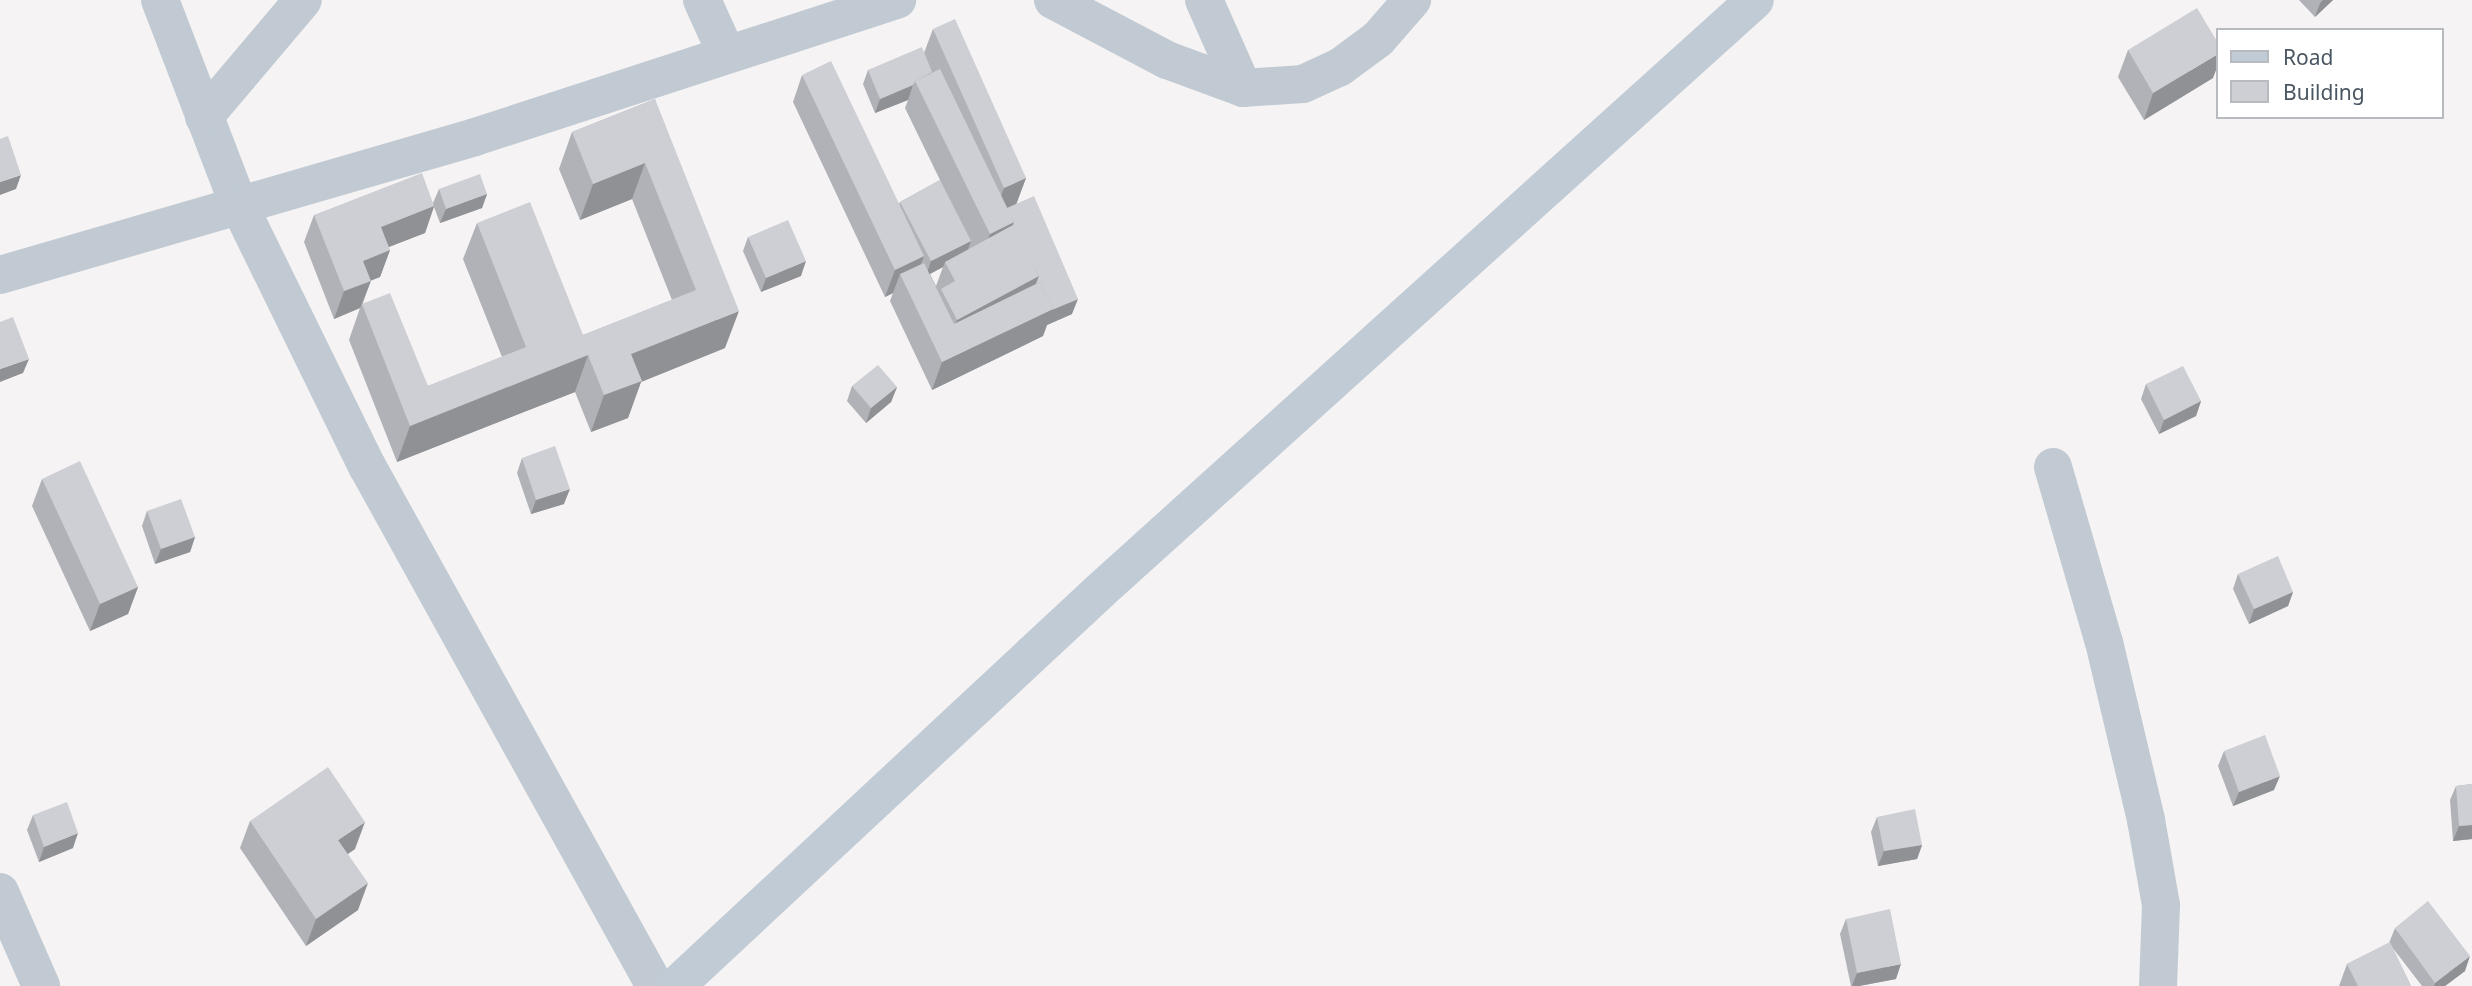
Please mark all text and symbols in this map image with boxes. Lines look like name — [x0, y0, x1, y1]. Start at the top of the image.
legend — [2216, 28, 2444, 119]
text: Road — [2283, 43, 2333, 71]
text: Building — [2283, 78, 2365, 106]

